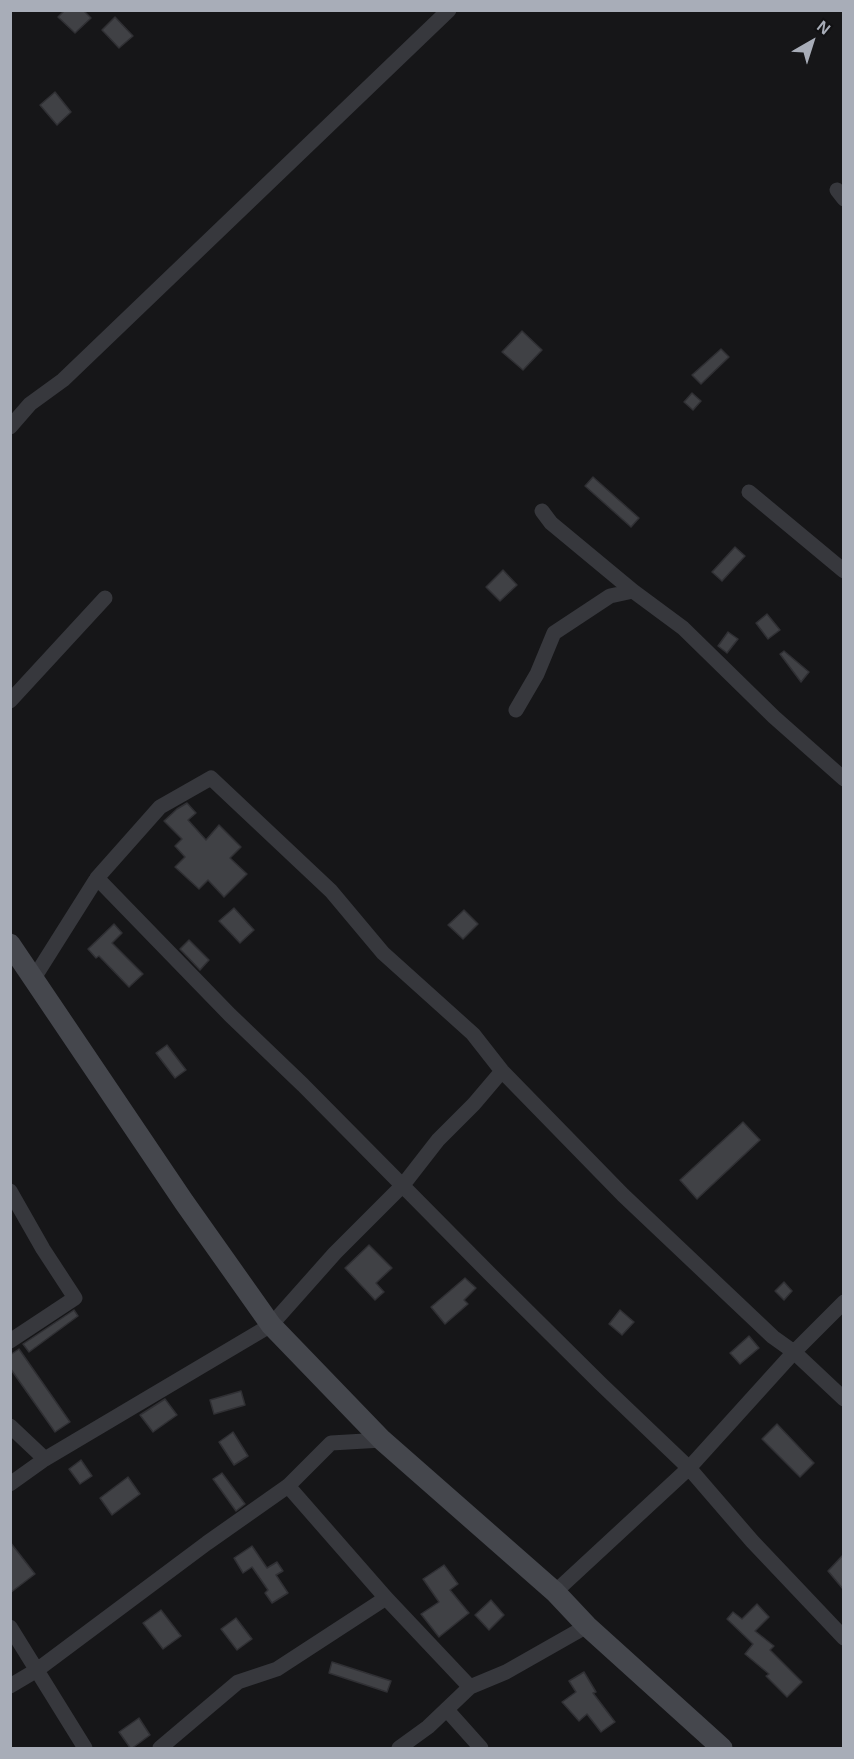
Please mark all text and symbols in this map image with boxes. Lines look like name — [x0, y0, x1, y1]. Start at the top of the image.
north arrow — [782, 12, 842, 72]
text: N — [814, 17, 833, 38]

